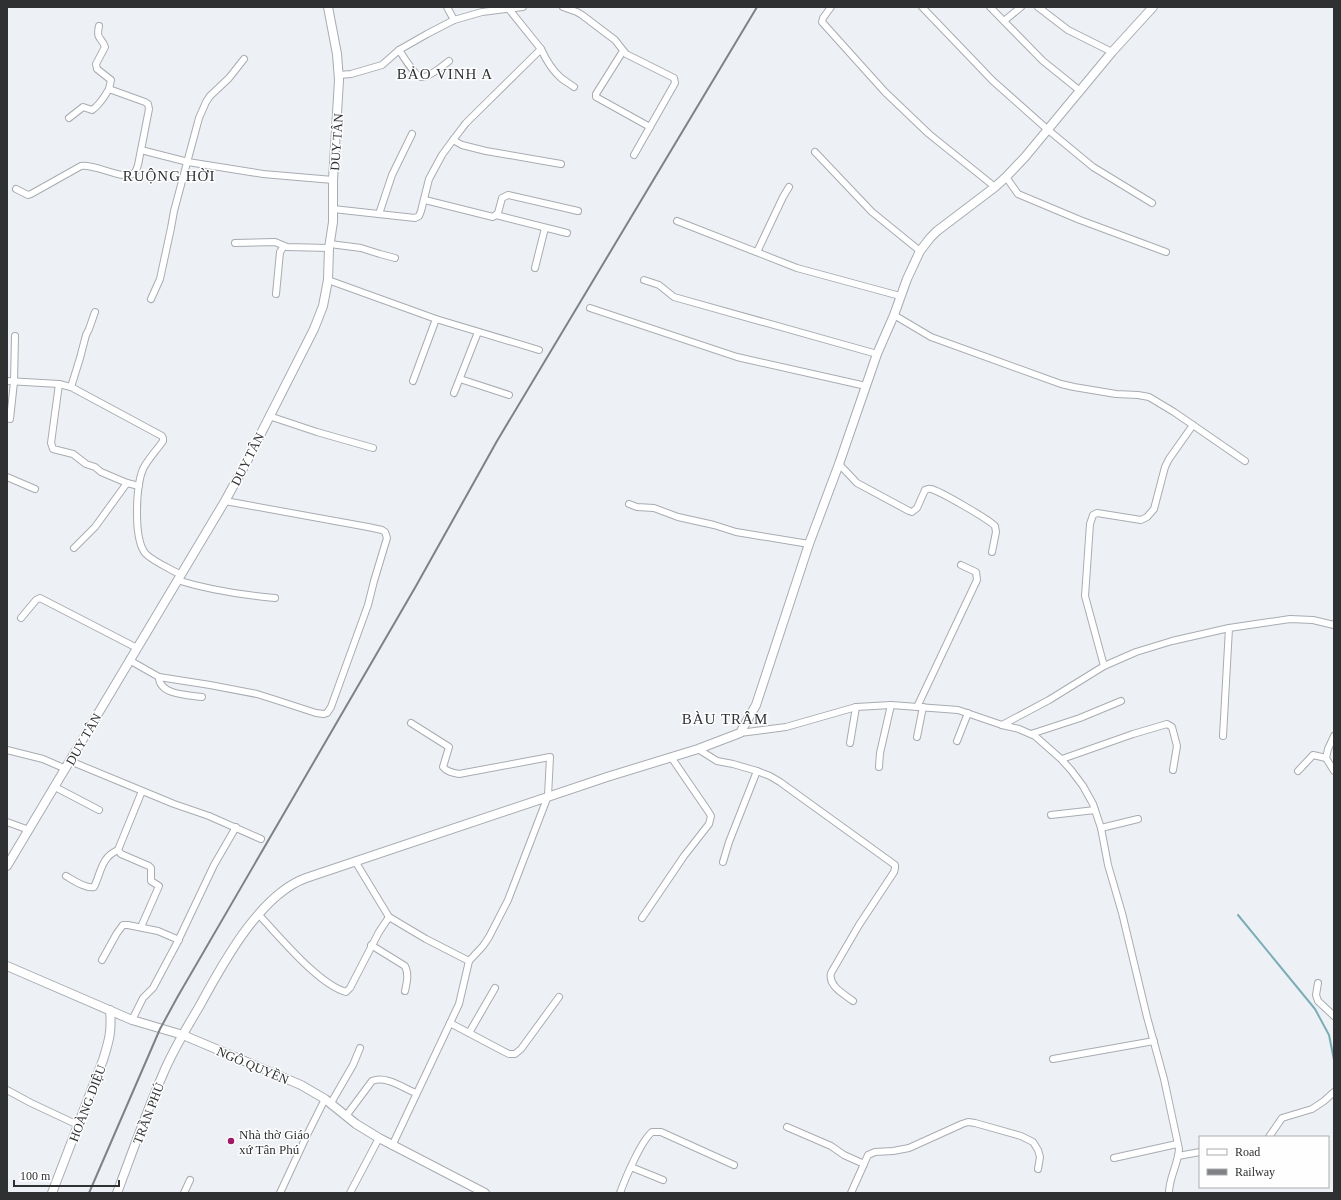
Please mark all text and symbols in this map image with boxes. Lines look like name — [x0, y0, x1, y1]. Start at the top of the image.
district label: BẢO VINH A — [397, 66, 493, 82]
street label: DUY TÂN — [327, 112, 346, 171]
district label: RUỘNG HỜI — [123, 168, 215, 184]
street label: DUY TÂN — [228, 430, 267, 488]
street label: DUY TÂN — [63, 710, 105, 768]
district label: BÀU TRÂM — [682, 711, 768, 727]
street label: NGÔ QUYỀN — [214, 1044, 292, 1088]
street label: HOÀNG DIỆU — [66, 1062, 109, 1144]
street label: TRẦN PHÚ — [130, 1080, 167, 1146]
place label: Nhà thờ Giáo xứ Tân Phú — [239, 1127, 309, 1157]
marker: Nhà thờ Giáo xứ Tân Phú — [226, 1136, 236, 1146]
legend — [1199, 1136, 1329, 1188]
text: Road — [1235, 1145, 1260, 1159]
scale bar — [14, 1162, 119, 1188]
text: Railway — [1235, 1165, 1275, 1179]
text: 100 m — [20, 1169, 51, 1183]

